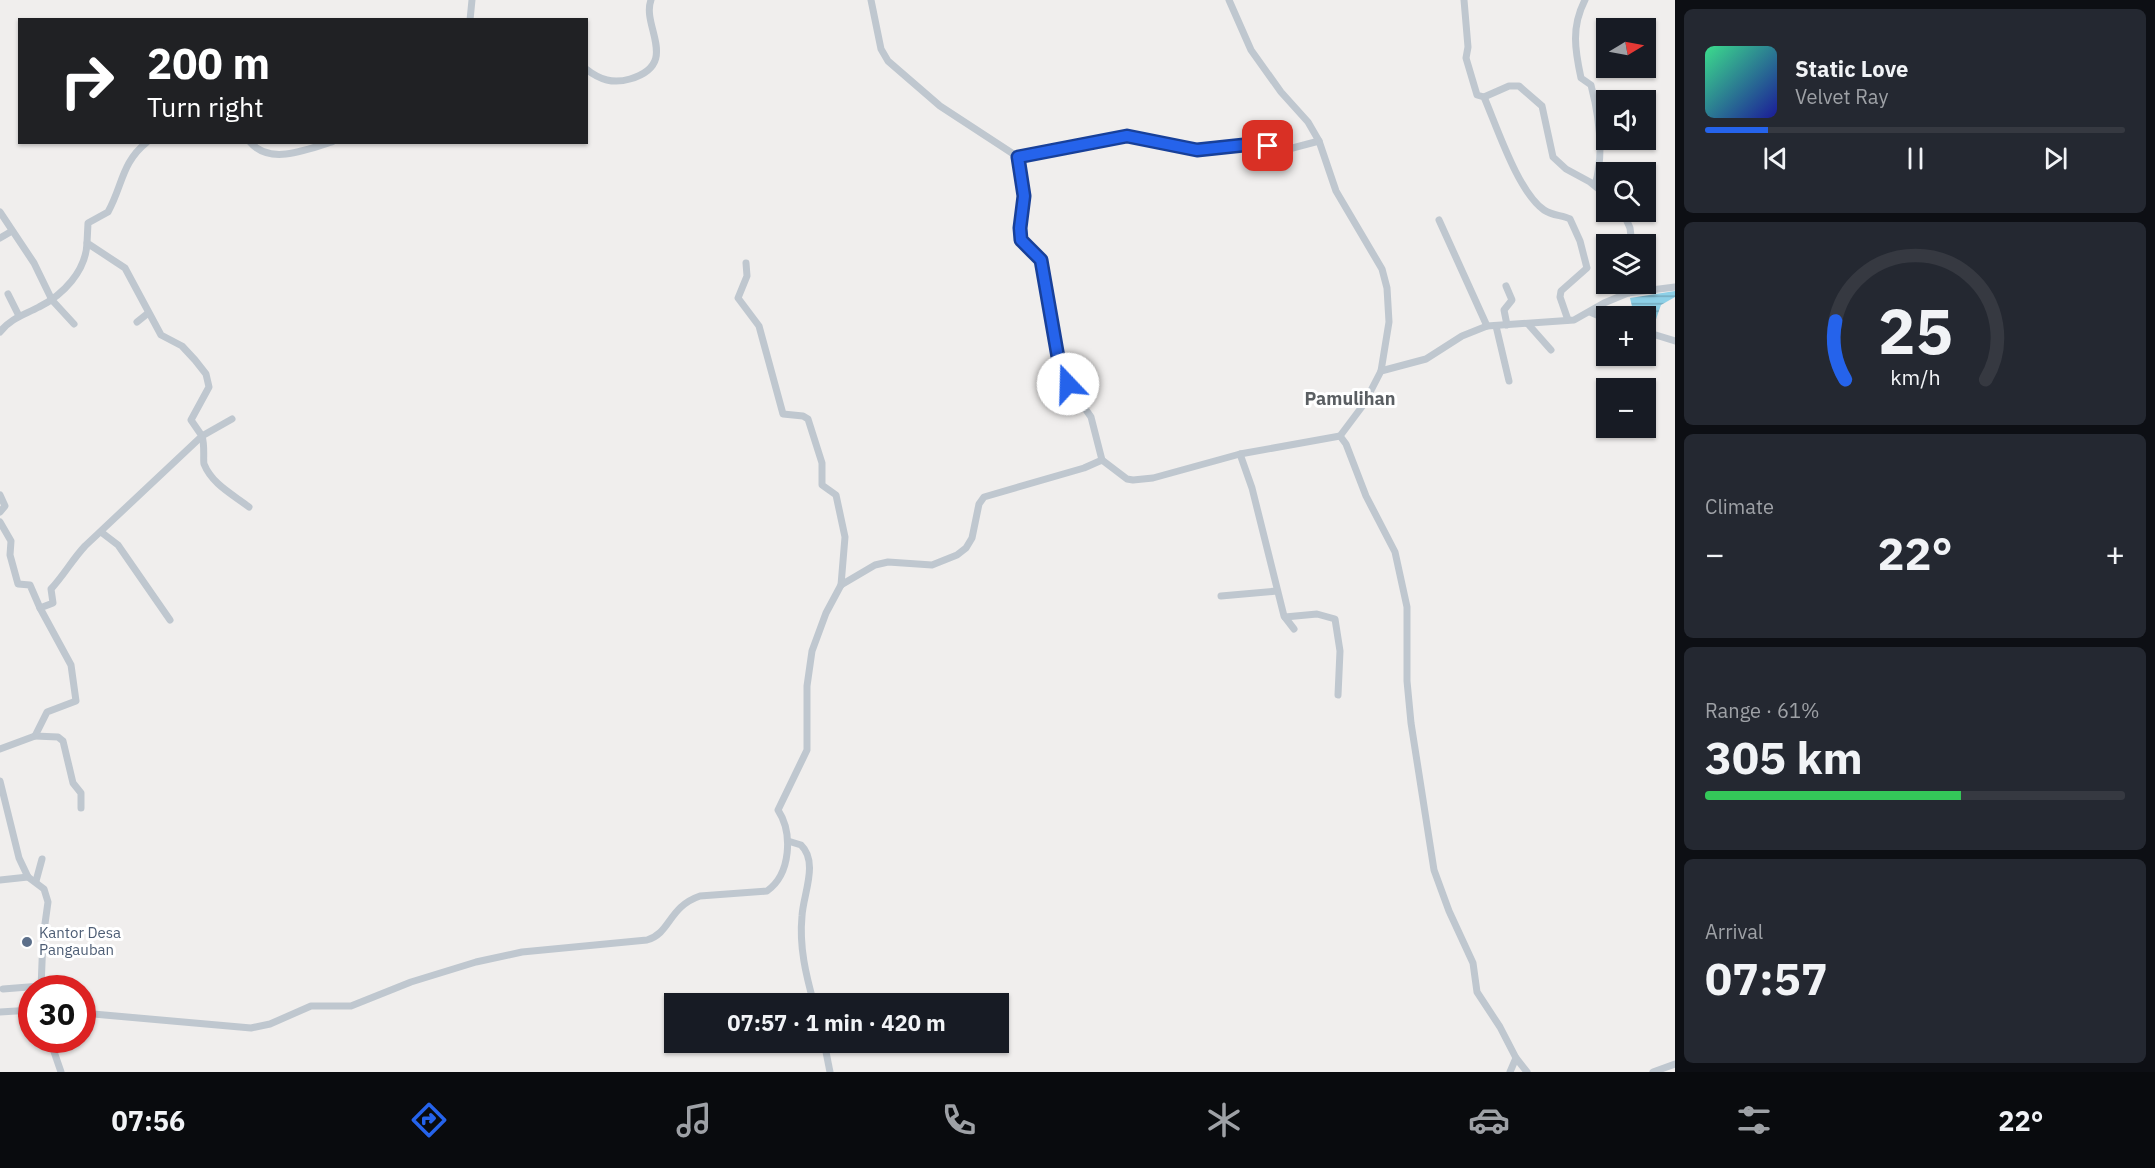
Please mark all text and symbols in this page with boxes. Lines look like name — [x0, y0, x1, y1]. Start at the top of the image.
north arrow — [1596, 18, 1656, 78]
map controls — [1596, 18, 1656, 438]
text: 200 m — [147, 36, 270, 91]
icon: right — [48, 42, 126, 120]
text: Static Love — [1795, 54, 1908, 83]
text: Velvet Ray — [1795, 83, 1888, 110]
text: Turn right — [147, 89, 264, 124]
button: sound — [1596, 90, 1656, 150]
pin — [1242, 120, 1293, 171]
icon: arrive — [1251, 129, 1284, 162]
icon: previous — [1759, 142, 1792, 175]
icon: pause — [1899, 142, 1932, 175]
icon: next — [2039, 142, 2072, 175]
button: search — [1596, 162, 1656, 222]
button: layers — [1596, 234, 1656, 294]
text: 25 — [1878, 291, 1952, 372]
button: + — [1596, 306, 1656, 366]
position arrow — [1036, 352, 1100, 416]
text: km/h — [1890, 364, 1940, 392]
button: − — [1596, 378, 1656, 438]
district label: Pamulihan — [1305, 387, 1395, 410]
text: Climate — [1705, 493, 1774, 520]
text: 22° — [1877, 524, 1953, 582]
text: − — [1705, 532, 1725, 575]
text: + — [2105, 532, 2125, 575]
text: Range · 61% — [1705, 697, 1820, 724]
text: 305 km — [1705, 728, 1863, 786]
text: Arrival — [1705, 918, 1763, 945]
place label: Kantor Desa Pangauban — [39, 923, 121, 959]
marker: Kantor Desa Pangauban — [20, 935, 34, 949]
text: 07:57 — [1705, 949, 1828, 1007]
speed limit sign: 30 — [18, 975, 96, 1053]
text: 07:57 · 1 min · 420 m — [727, 1008, 946, 1037]
icon: directions — [408, 1099, 450, 1141]
icon: music — [673, 1099, 715, 1141]
icon: phone — [938, 1099, 980, 1141]
icon: climate — [1203, 1099, 1245, 1141]
icon: car — [1468, 1099, 1510, 1141]
icon: filters — [1733, 1099, 1775, 1141]
text: 07:56 — [112, 1103, 185, 1138]
text: 22° — [1998, 1103, 2043, 1138]

